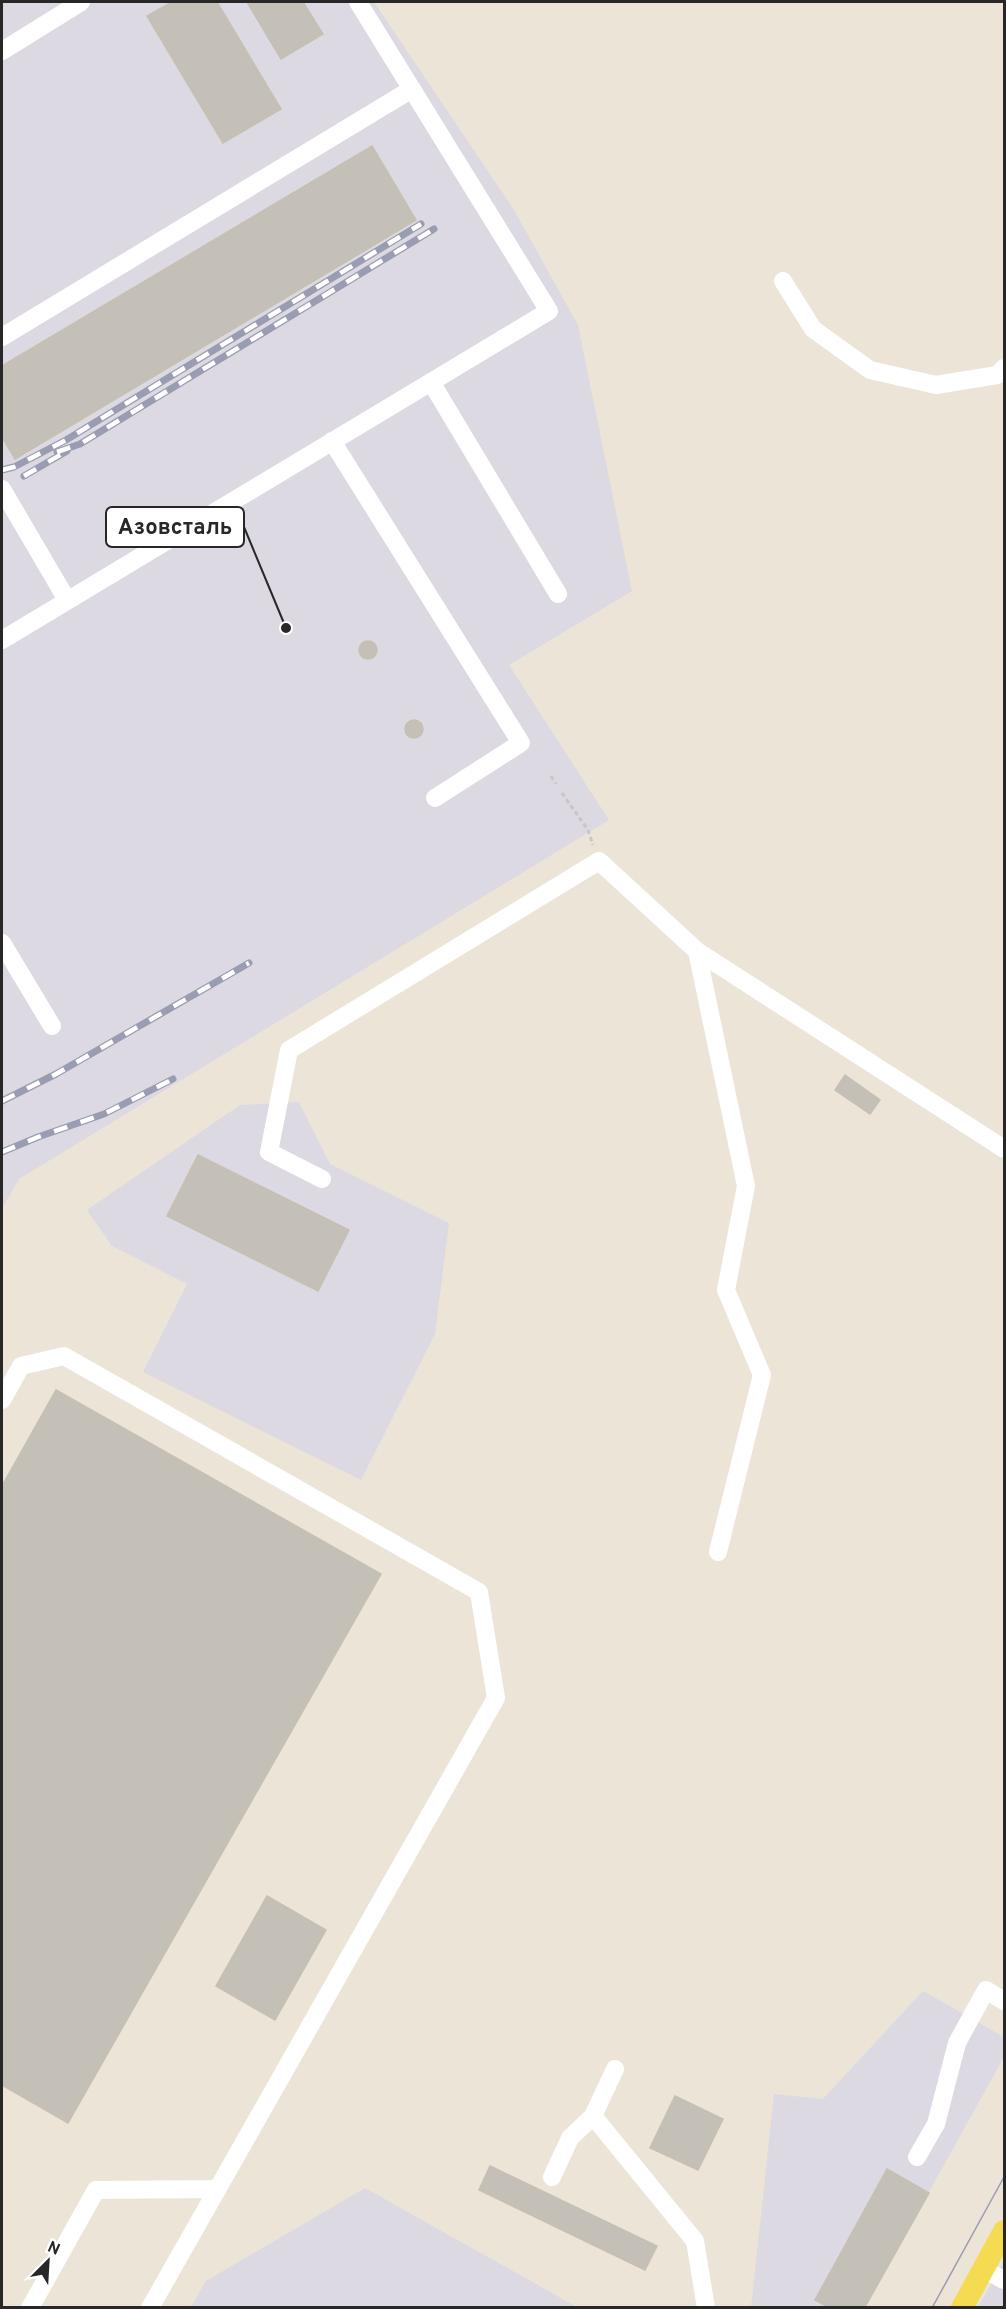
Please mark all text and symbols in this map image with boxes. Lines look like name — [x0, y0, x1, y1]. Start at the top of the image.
callout: Азовсталь — [106, 507, 244, 547]
text: Азовсталь — [118, 515, 232, 542]
north arrow — [18, 2231, 78, 2291]
text: N — [44, 2238, 63, 2261]

